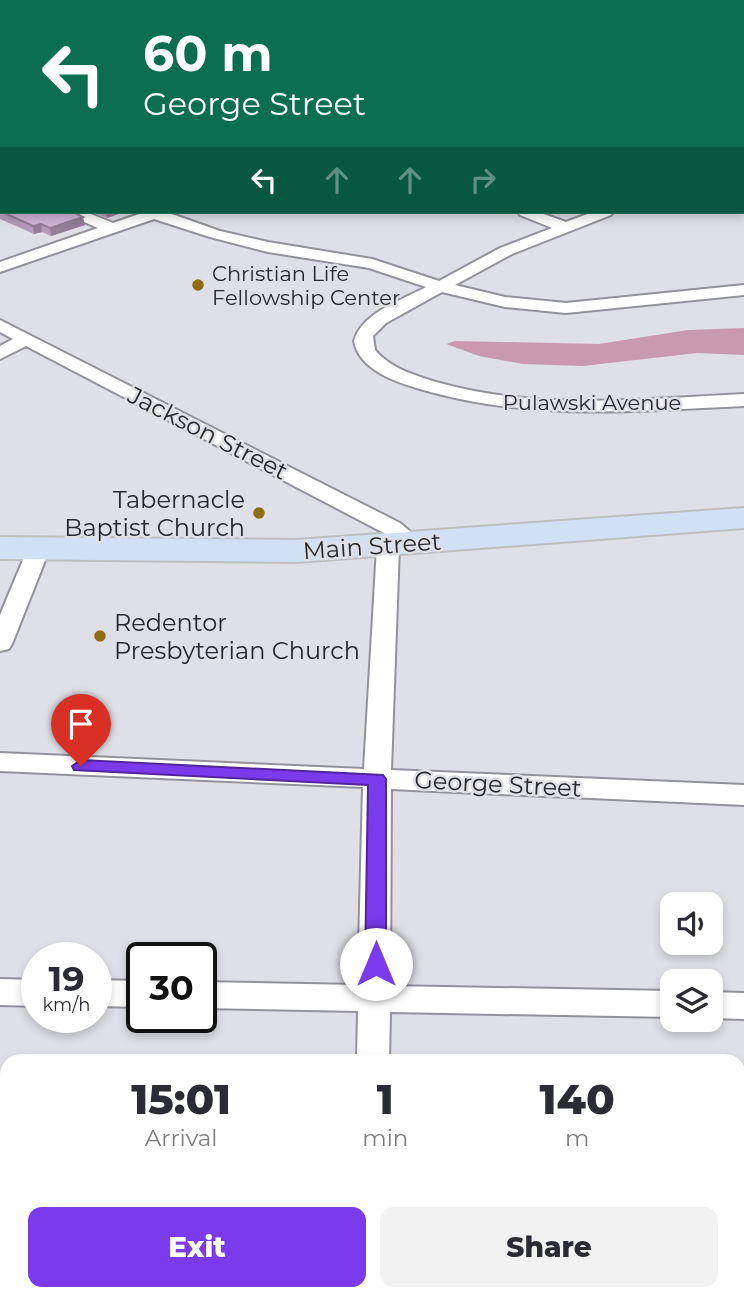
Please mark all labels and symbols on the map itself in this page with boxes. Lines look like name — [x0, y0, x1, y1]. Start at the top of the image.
place label: Christian Life Fellowship Center — [212, 261, 400, 310]
marker: Christian Life Fellowship Center — [190, 277, 206, 293]
street label: Jackson Street — [122, 380, 293, 486]
street label: Pulawski Avenue — [503, 390, 681, 415]
place label: Tabernacle Baptist Church — [64, 485, 245, 542]
marker: Tabernacle Baptist Church — [251, 505, 267, 521]
street label: Main Street — [302, 527, 442, 565]
place label: Redentor Presbyterian Church — [114, 608, 360, 665]
marker: Redentor Presbyterian Church — [92, 628, 108, 644]
pin — [51, 694, 111, 766]
street label: George Street — [414, 765, 582, 803]
position arrow — [339, 927, 413, 1001]
speed limit sign: 30 — [126, 942, 217, 1033]

